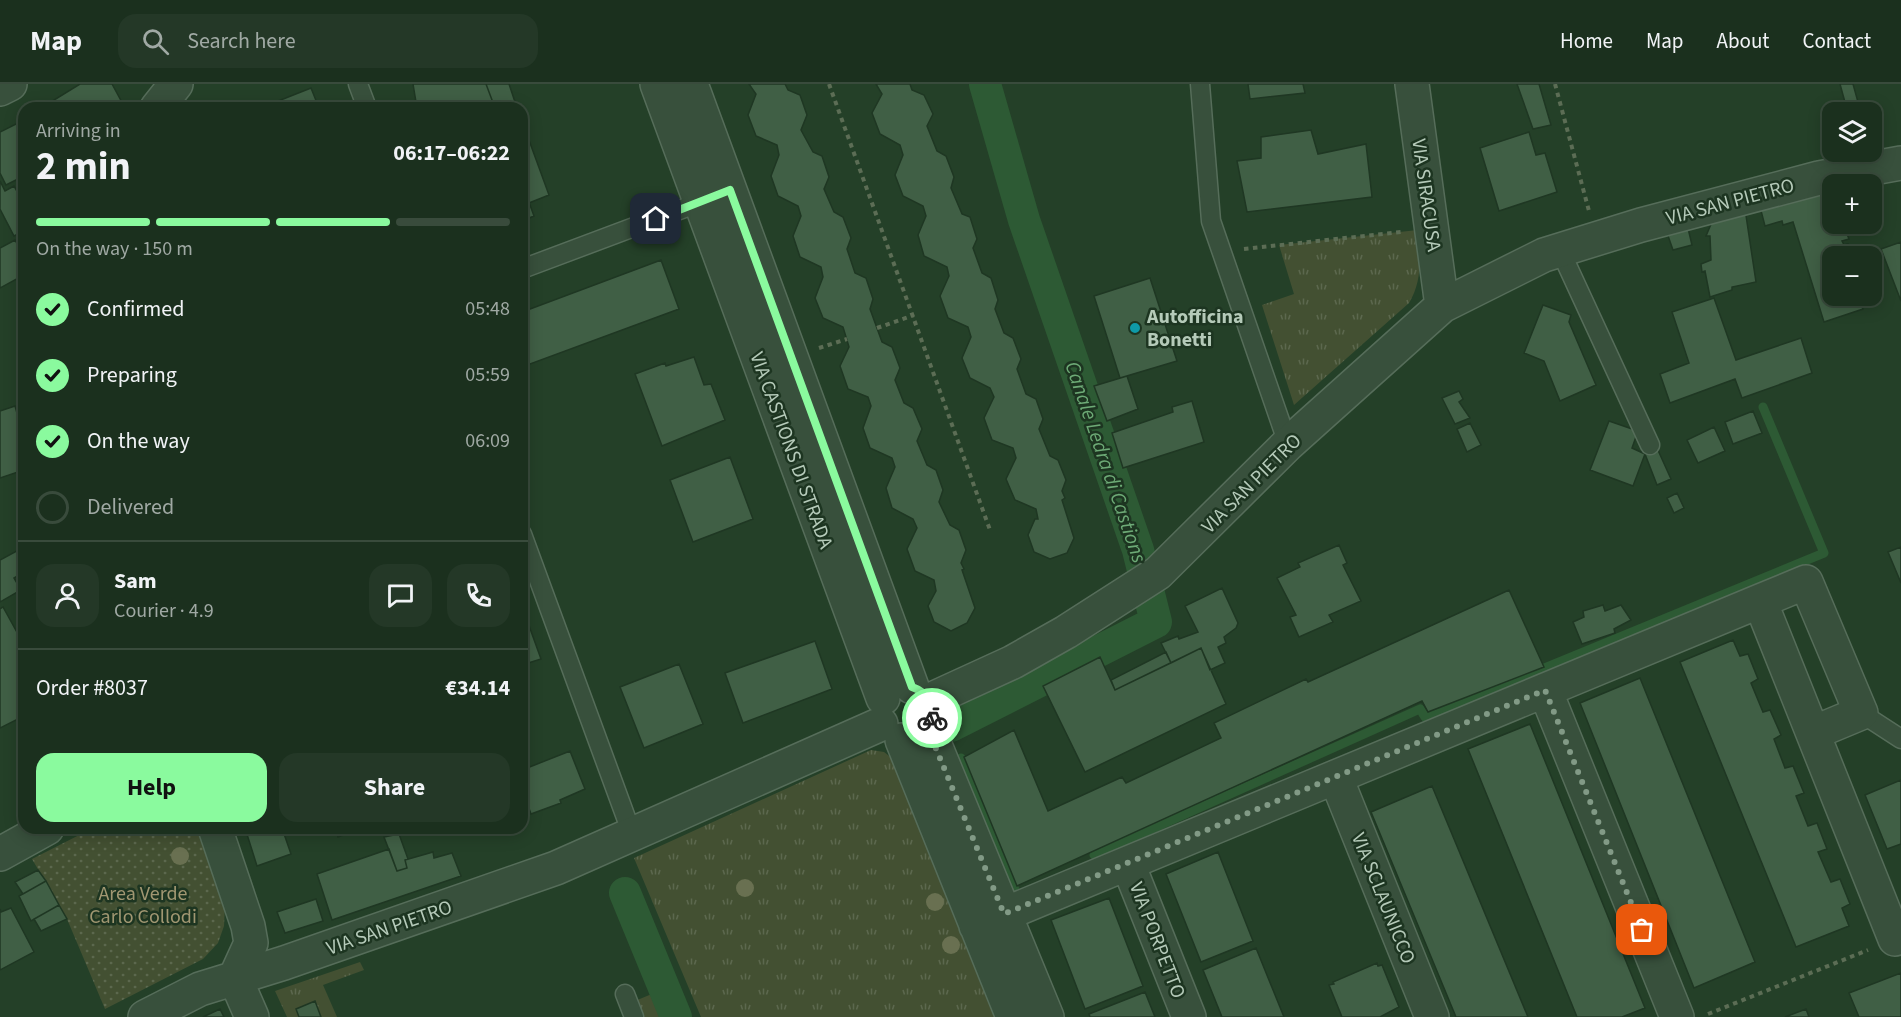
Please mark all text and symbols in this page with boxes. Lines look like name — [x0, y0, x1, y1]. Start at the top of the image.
search box — [118, 14, 538, 68]
text: Map — [30, 21, 82, 61]
icon: search — [139, 25, 172, 58]
text: Search here — [187, 25, 296, 57]
text: Home — [1560, 26, 1613, 56]
text: Map — [1646, 26, 1684, 56]
text: About — [1717, 26, 1769, 56]
text: Contact — [1802, 26, 1871, 56]
map controls — [1822, 102, 1882, 306]
button: layers — [1822, 102, 1882, 162]
text: Arriving in — [36, 117, 121, 145]
text: 06:17–06:22 — [393, 137, 510, 169]
street label: VIA SIRACUSA — [1404, 137, 1448, 254]
text: 2 min — [36, 139, 131, 195]
street label: VIA SAN PIETRO — [1663, 171, 1797, 232]
button: + — [1822, 174, 1882, 234]
pin — [630, 193, 681, 244]
icon: home — [639, 202, 672, 235]
text: On the way · 150 m — [36, 235, 193, 263]
button: − — [1822, 246, 1882, 306]
icon: check — [36, 293, 69, 326]
text: Confirmed — [87, 293, 184, 325]
text: 05:48 — [465, 295, 510, 323]
place label: Autofficina Bonetti — [1146, 303, 1244, 354]
marker: Autofficina Bonetti — [1128, 321, 1142, 335]
street label: VIA CASTIONS DI STRADA — [742, 348, 840, 553]
water label: Canale Ledra di Castions — [1057, 357, 1155, 567]
icon: check — [36, 359, 69, 392]
text: Preparing — [87, 359, 177, 391]
text: 05:59 — [465, 361, 510, 389]
icon: check — [36, 425, 69, 458]
text: On the way — [87, 425, 190, 457]
text: 06:09 — [465, 427, 510, 455]
street label: VIA SAN PIETRO — [1195, 427, 1308, 540]
text: Delivered — [87, 491, 174, 523]
button: person — [36, 564, 99, 627]
button: chat — [369, 564, 432, 627]
button: phone — [447, 564, 510, 627]
text: Sam — [114, 565, 157, 597]
text: Courier · 4.9 — [114, 597, 214, 625]
text: Order #8037 — [36, 672, 148, 704]
text: €34.14 — [445, 672, 510, 704]
courier — [902, 688, 962, 748]
icon: bike — [916, 702, 949, 735]
button: Help — [36, 753, 267, 822]
button: Share — [279, 753, 510, 822]
street label: VIA SCLAUNICCO — [1344, 829, 1422, 968]
street label: VIA PORPETTO — [1122, 878, 1192, 1003]
park label: Area Verde Carlo Collodi — [89, 880, 197, 931]
street label: VIA SAN PIETRO — [323, 893, 456, 963]
pin — [1616, 904, 1667, 955]
icon: bag — [1625, 913, 1658, 946]

